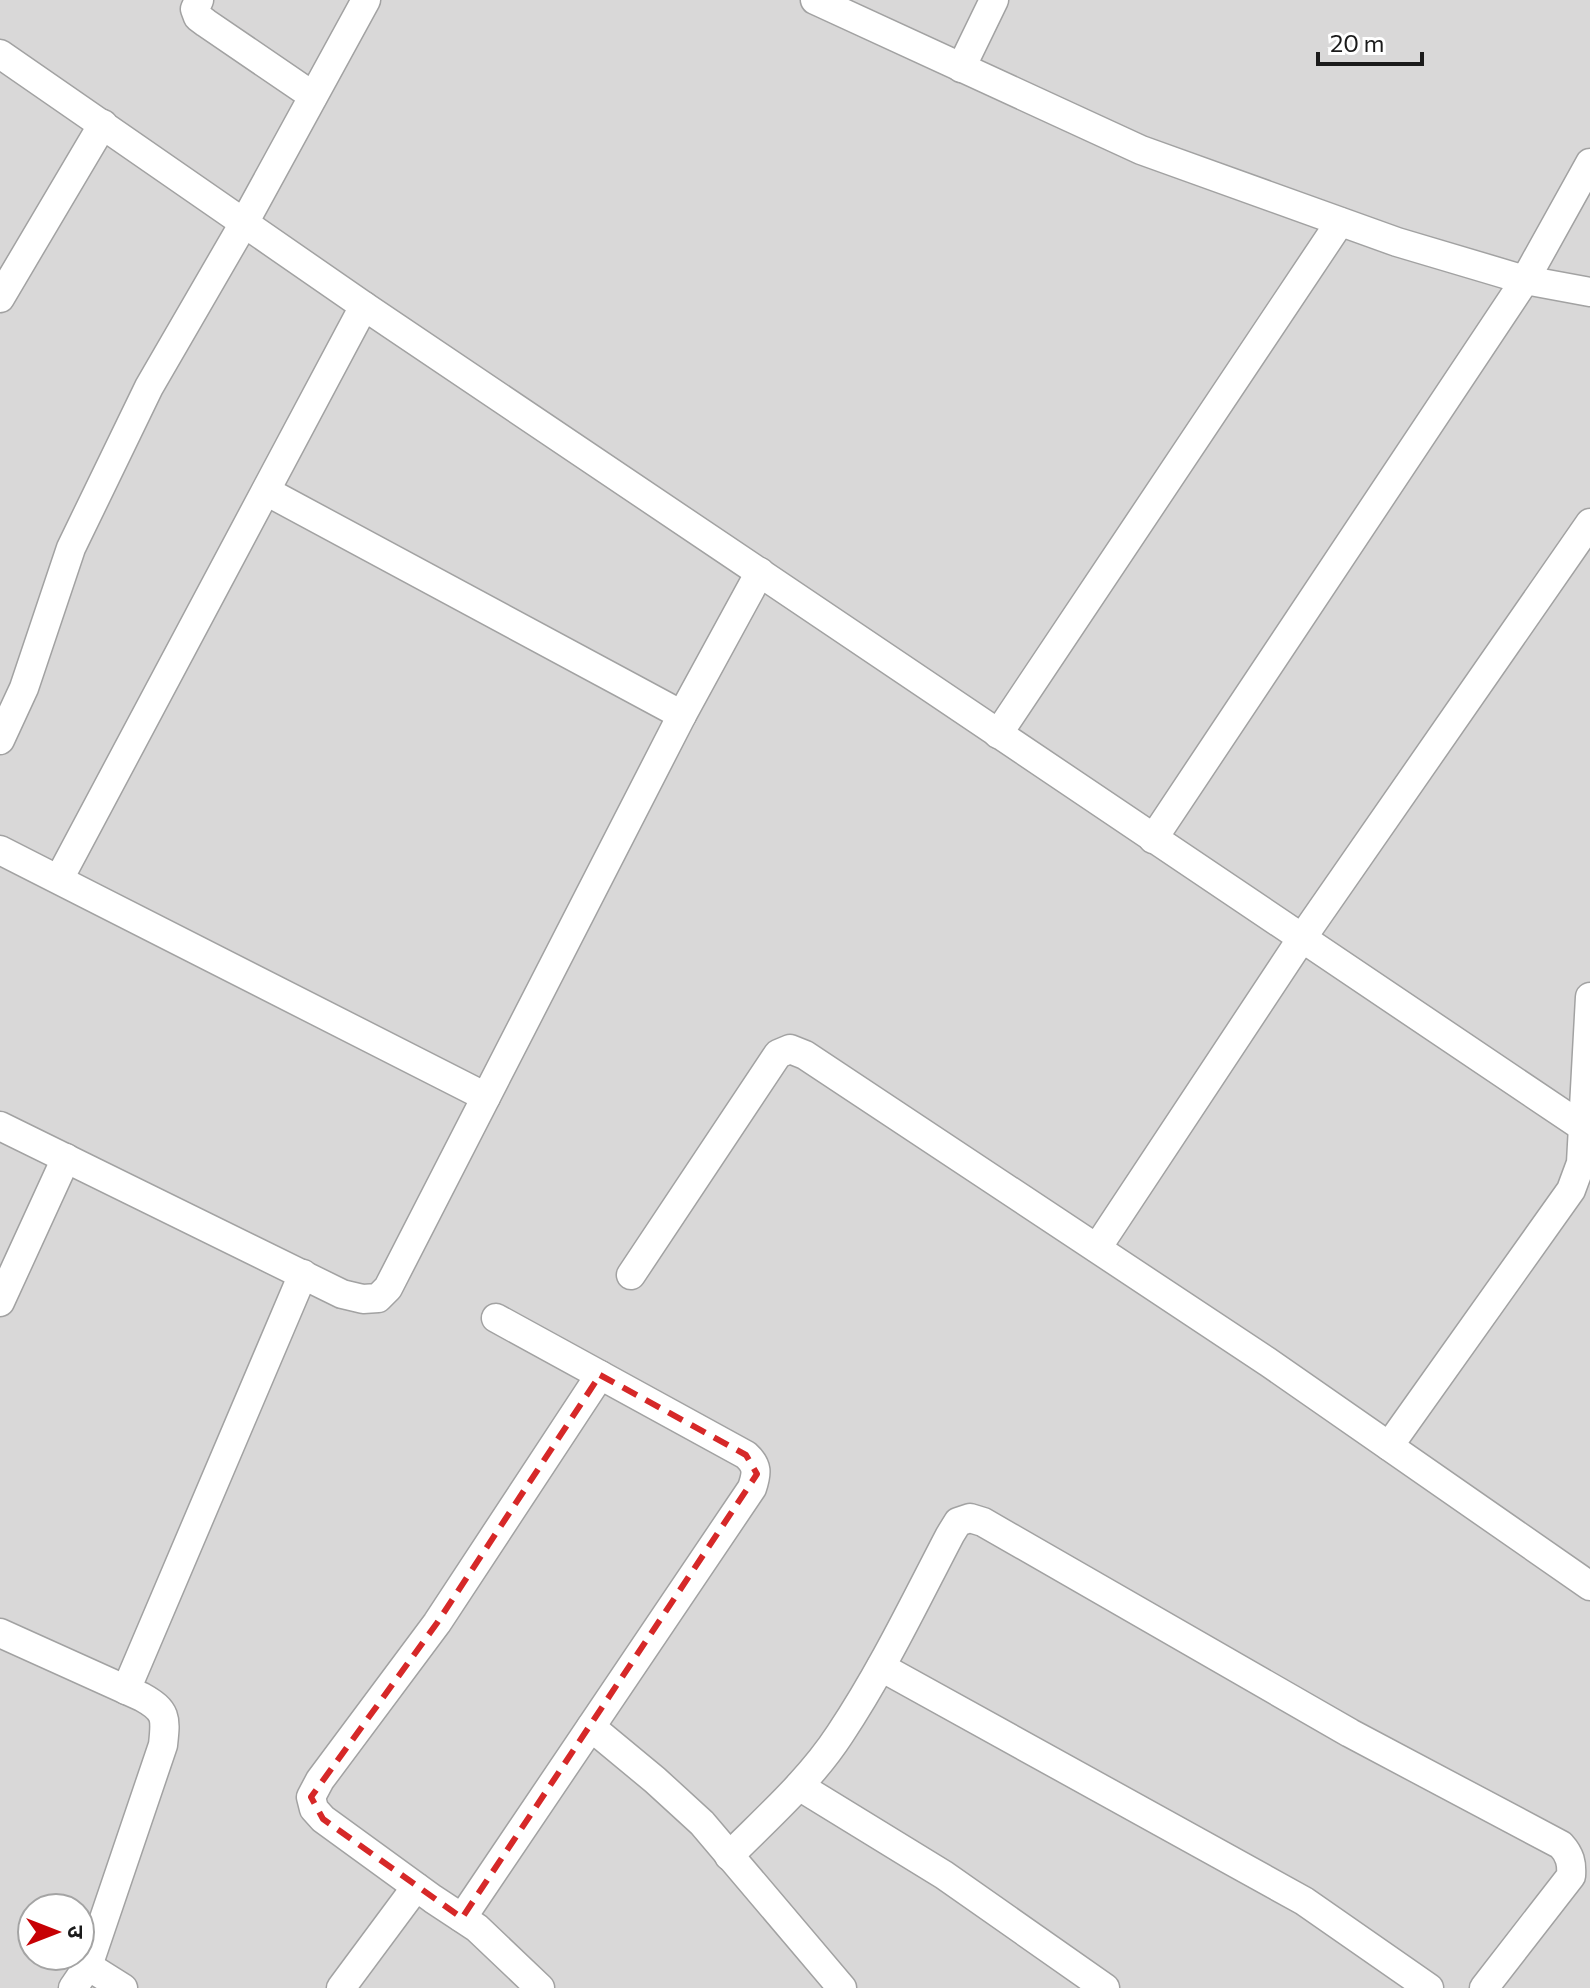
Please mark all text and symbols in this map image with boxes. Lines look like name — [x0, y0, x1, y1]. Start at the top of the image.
scale bar — [1318, 16, 1422, 66]
text: 20 m — [1330, 28, 1384, 57]
north arrow — [16, 1892, 96, 1972]
text: उ — [63, 1926, 90, 1940]

